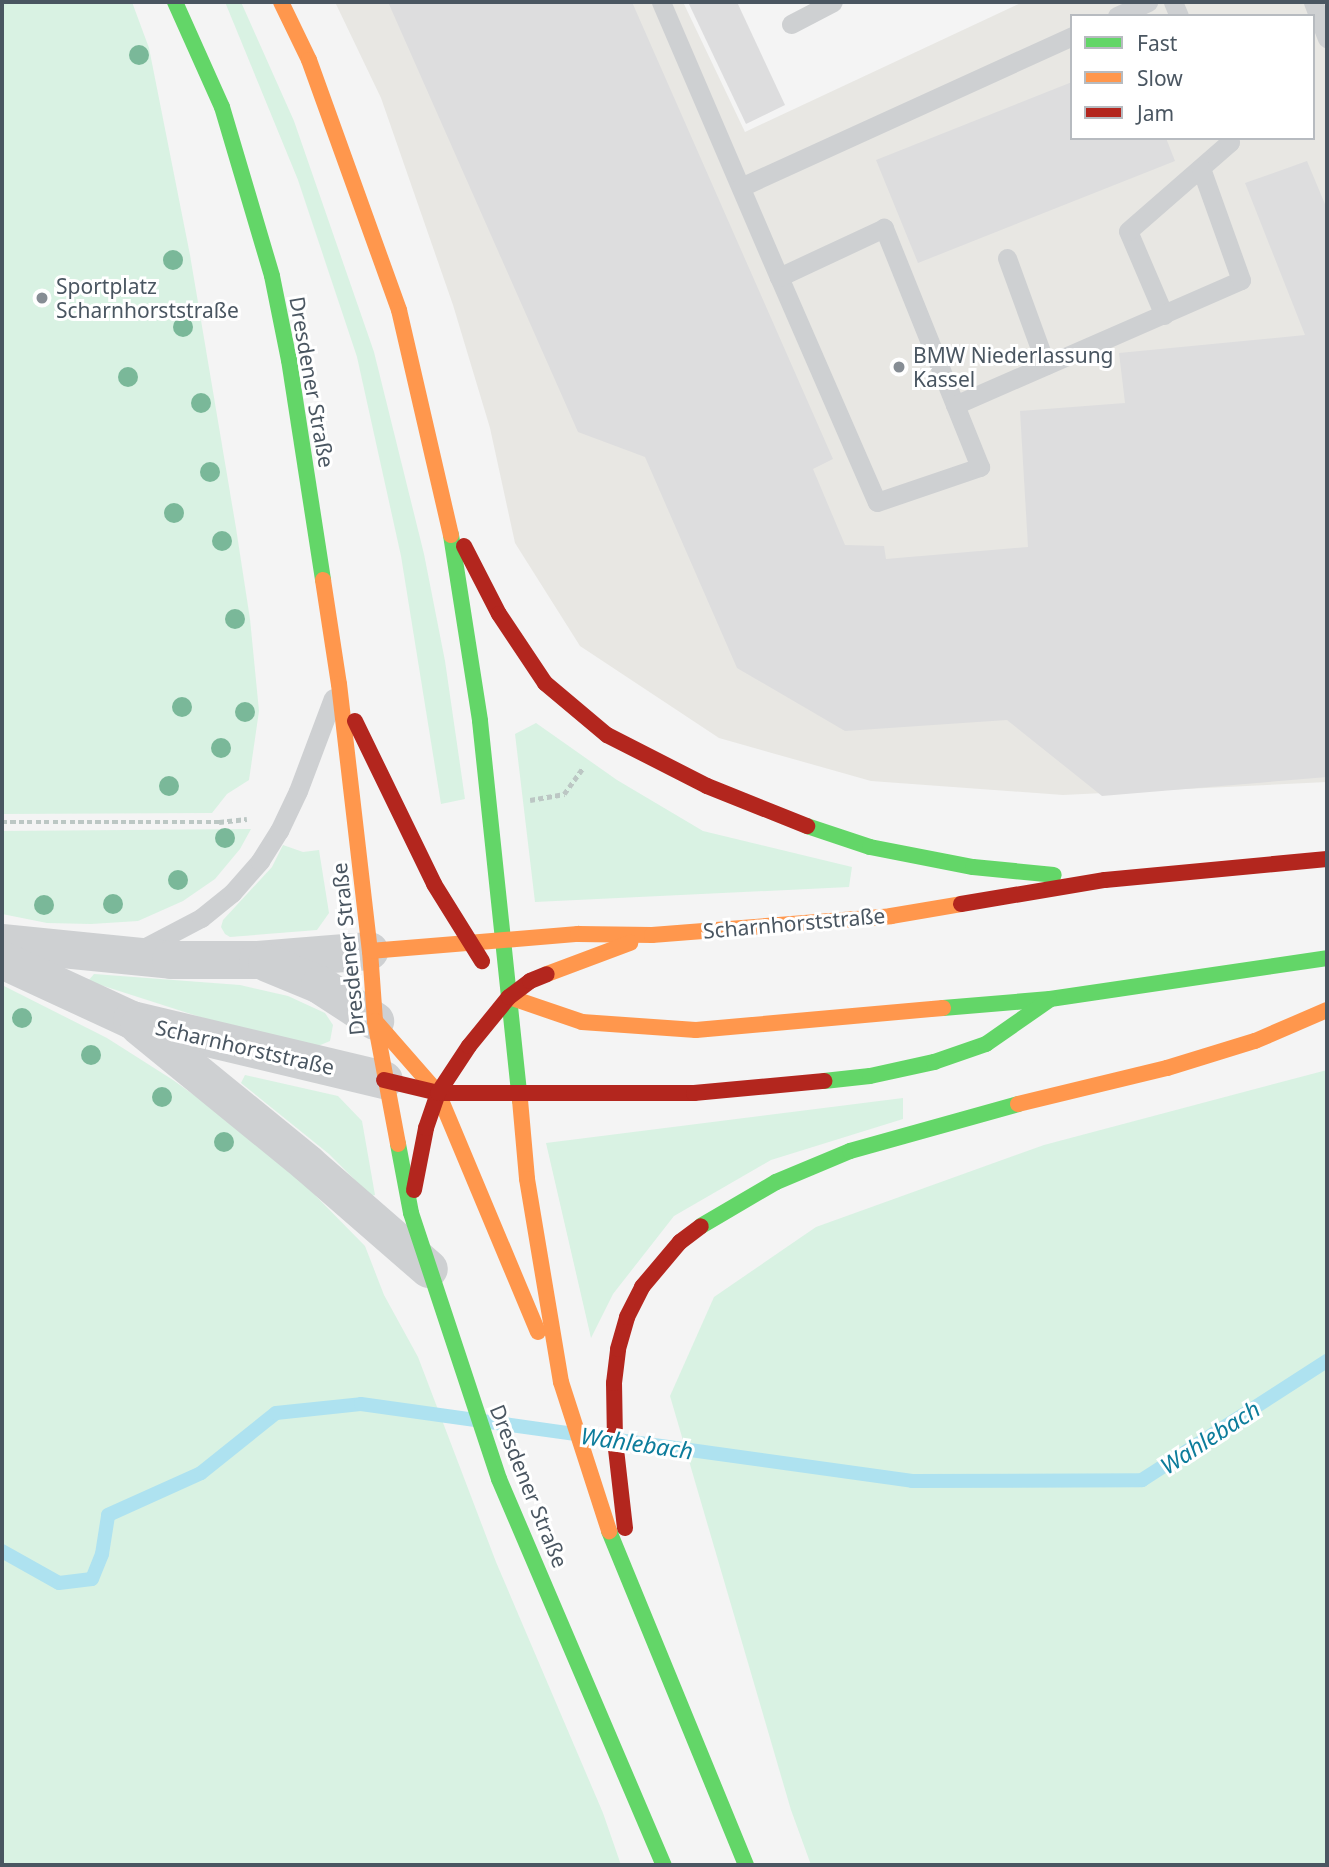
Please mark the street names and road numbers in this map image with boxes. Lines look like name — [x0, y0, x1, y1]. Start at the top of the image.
street label: Dresdener Straße — [285, 294, 339, 470]
street label: Dresdener Straße — [326, 861, 370, 1037]
street label: Scharnhorststraße — [702, 902, 886, 944]
street label: Scharnhorststraße — [153, 1014, 337, 1080]
street label: Dresdener Straße — [485, 1401, 573, 1571]

